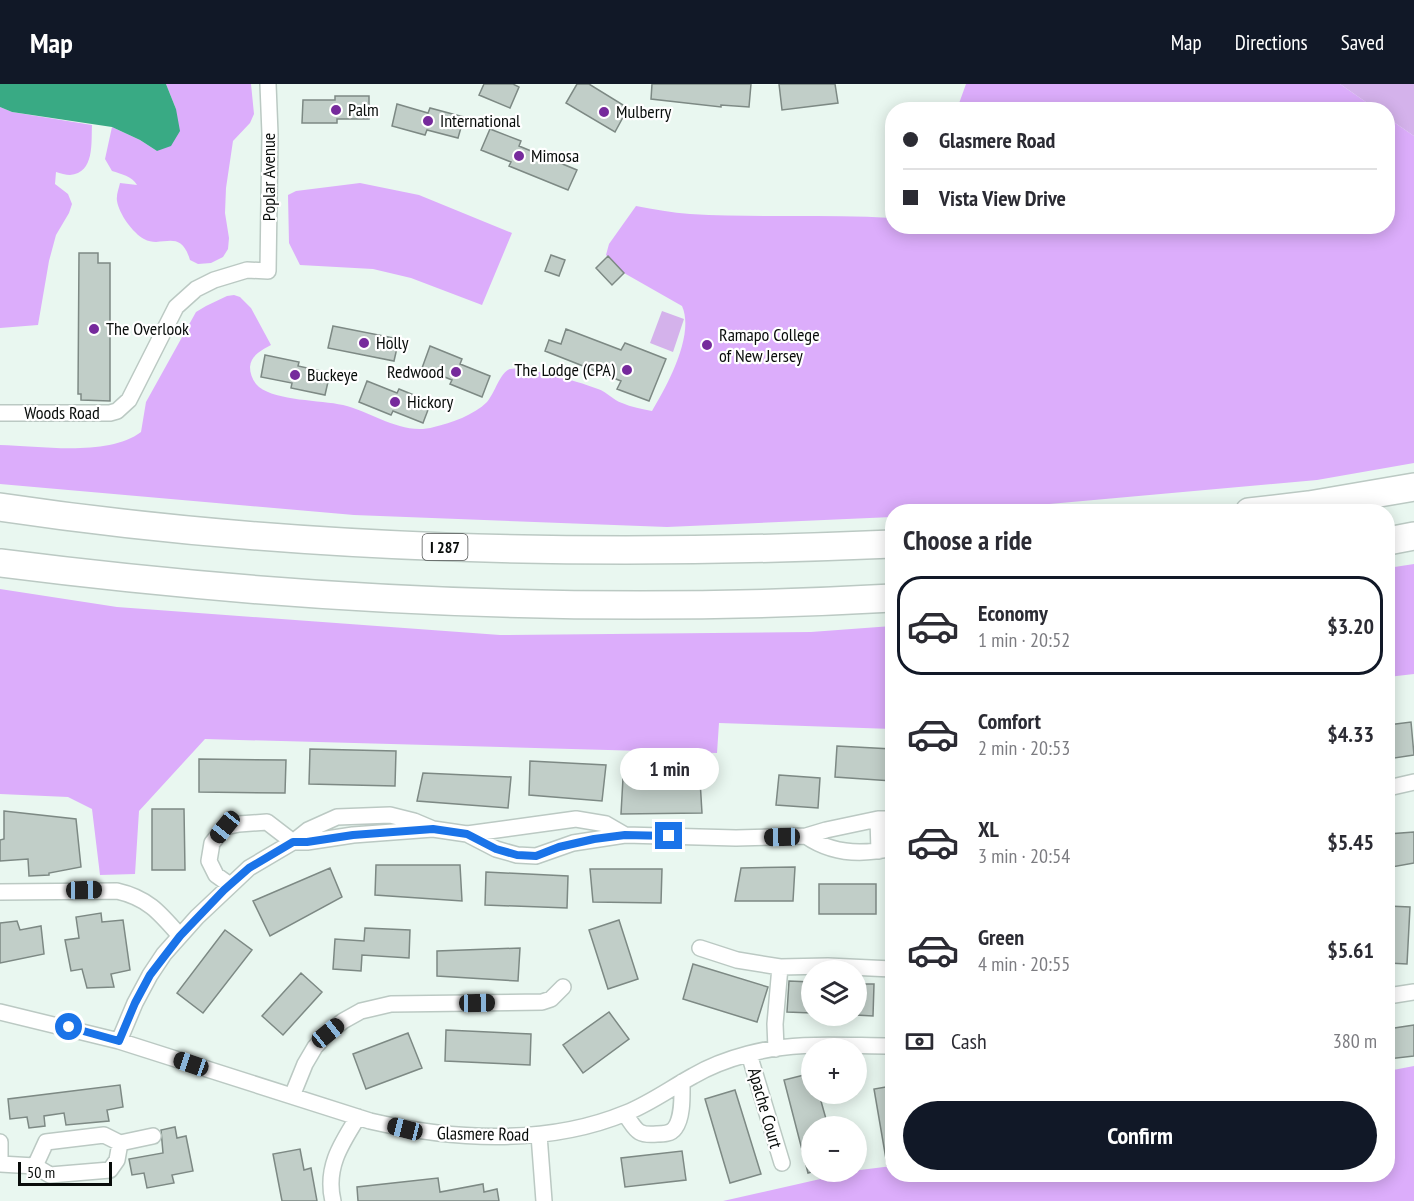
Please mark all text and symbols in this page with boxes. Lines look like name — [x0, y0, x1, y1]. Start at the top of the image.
text: Map — [30, 24, 73, 61]
text: Map — [1171, 29, 1202, 56]
text: Directions — [1235, 29, 1308, 56]
text: Saved — [1341, 29, 1384, 56]
place label: Palm — [348, 98, 379, 121]
place label: Mulberry — [616, 100, 672, 123]
marker: Palm — [329, 103, 343, 117]
marker: Mulberry — [597, 105, 611, 119]
place label: International — [440, 109, 521, 132]
marker: International — [421, 114, 435, 128]
text: Glasmere Road — [939, 126, 1055, 154]
street label: Poplar Avenue — [257, 133, 280, 221]
place label: Mimosa — [531, 144, 579, 167]
marker: Mimosa — [512, 149, 526, 163]
text: Vista View Drive — [939, 184, 1066, 212]
place label: The Overlook — [106, 317, 189, 340]
marker: The Overlook — [87, 322, 101, 336]
place label: Ramapo College of New Jersey — [719, 323, 820, 367]
place label: Holly — [376, 331, 409, 354]
marker: Holly — [357, 336, 371, 350]
marker: Ramapo College of New Jersey — [700, 338, 714, 352]
place label: The Lodge (CPA) — [514, 358, 616, 381]
place label: Redwood — [387, 360, 444, 383]
place label: Buckeye — [307, 363, 358, 386]
marker: The Lodge (CPA) — [620, 363, 634, 377]
marker: Redwood — [449, 365, 463, 379]
marker: Buckeye — [288, 368, 302, 382]
place label: Hickory — [407, 390, 453, 413]
marker: Hickory — [388, 395, 402, 409]
street label: Woods Road — [24, 401, 100, 424]
text: Choose a ride — [903, 523, 1032, 557]
road number: I 287 — [422, 534, 468, 560]
icon: car — [906, 599, 960, 653]
text: Economy — [978, 599, 1048, 627]
text: $3.20 — [1327, 612, 1374, 640]
text: 1 min · 20:52 — [978, 627, 1070, 653]
icon: car — [906, 707, 960, 761]
text: Comfort — [978, 707, 1041, 735]
text: $4.33 — [1327, 720, 1374, 748]
text: 2 min · 20:53 — [978, 735, 1070, 761]
callout: 1 min — [620, 749, 718, 791]
text: 1 min — [649, 756, 690, 782]
car — [207, 807, 243, 847]
icon: car — [906, 815, 960, 869]
text: XL — [978, 815, 999, 843]
route end — [655, 822, 682, 849]
car — [764, 828, 800, 846]
text: $5.45 — [1327, 828, 1374, 856]
text: 3 min · 20:54 — [978, 843, 1070, 869]
car — [66, 881, 102, 899]
icon: car — [906, 923, 960, 977]
text: Green — [978, 923, 1024, 951]
text: $5.61 — [1327, 936, 1374, 964]
text: 4 min · 20:55 — [978, 951, 1070, 977]
map controls — [801, 960, 867, 1182]
button: layers — [801, 960, 867, 1026]
car — [459, 994, 495, 1012]
route start — [55, 1013, 82, 1040]
car — [308, 1015, 348, 1051]
icon: cash — [903, 1025, 936, 1058]
text: Cash — [951, 1027, 987, 1055]
text: 380 m — [1333, 1028, 1377, 1054]
button: + — [801, 1038, 867, 1104]
car — [171, 1050, 211, 1078]
street label: Apache Court — [743, 1065, 788, 1151]
button: Confirm — [903, 1101, 1377, 1170]
car — [385, 1116, 425, 1142]
button: − — [801, 1116, 867, 1182]
street label: Glasmere Road — [437, 1121, 529, 1146]
scale bar — [18, 1159, 112, 1186]
text: 50 m — [27, 1162, 55, 1182]

